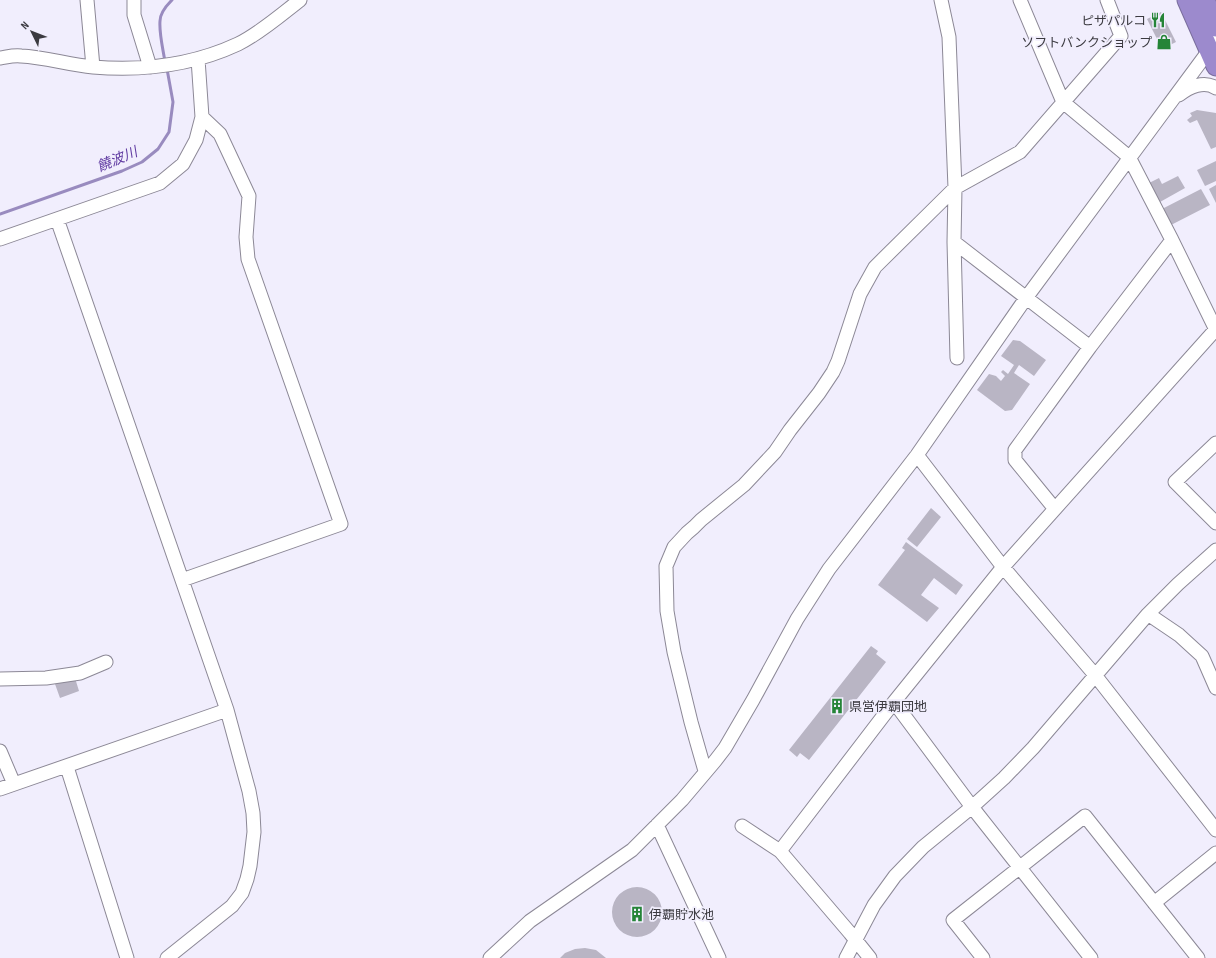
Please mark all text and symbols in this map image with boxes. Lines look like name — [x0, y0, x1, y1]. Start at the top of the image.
restaurant icon: ピザパルコ — [1149, 11, 1167, 29]
north arrow — [12, 12, 52, 52]
place label: ピザパルコ — [1081, 13, 1146, 29]
text: N — [18, 19, 32, 32]
shop icon: ソフトバンクショップ — [1155, 33, 1173, 51]
place label: ソフトバンクショップ — [1021, 35, 1152, 51]
water label: 饒波川 — [95, 143, 142, 175]
building icon: 県営伊覇団地 — [828, 697, 846, 715]
place label: 県営伊覇団地 — [849, 699, 927, 715]
building icon: 伊覇貯水池 — [628, 905, 646, 923]
place label: 伊覇貯水池 — [649, 907, 714, 923]

